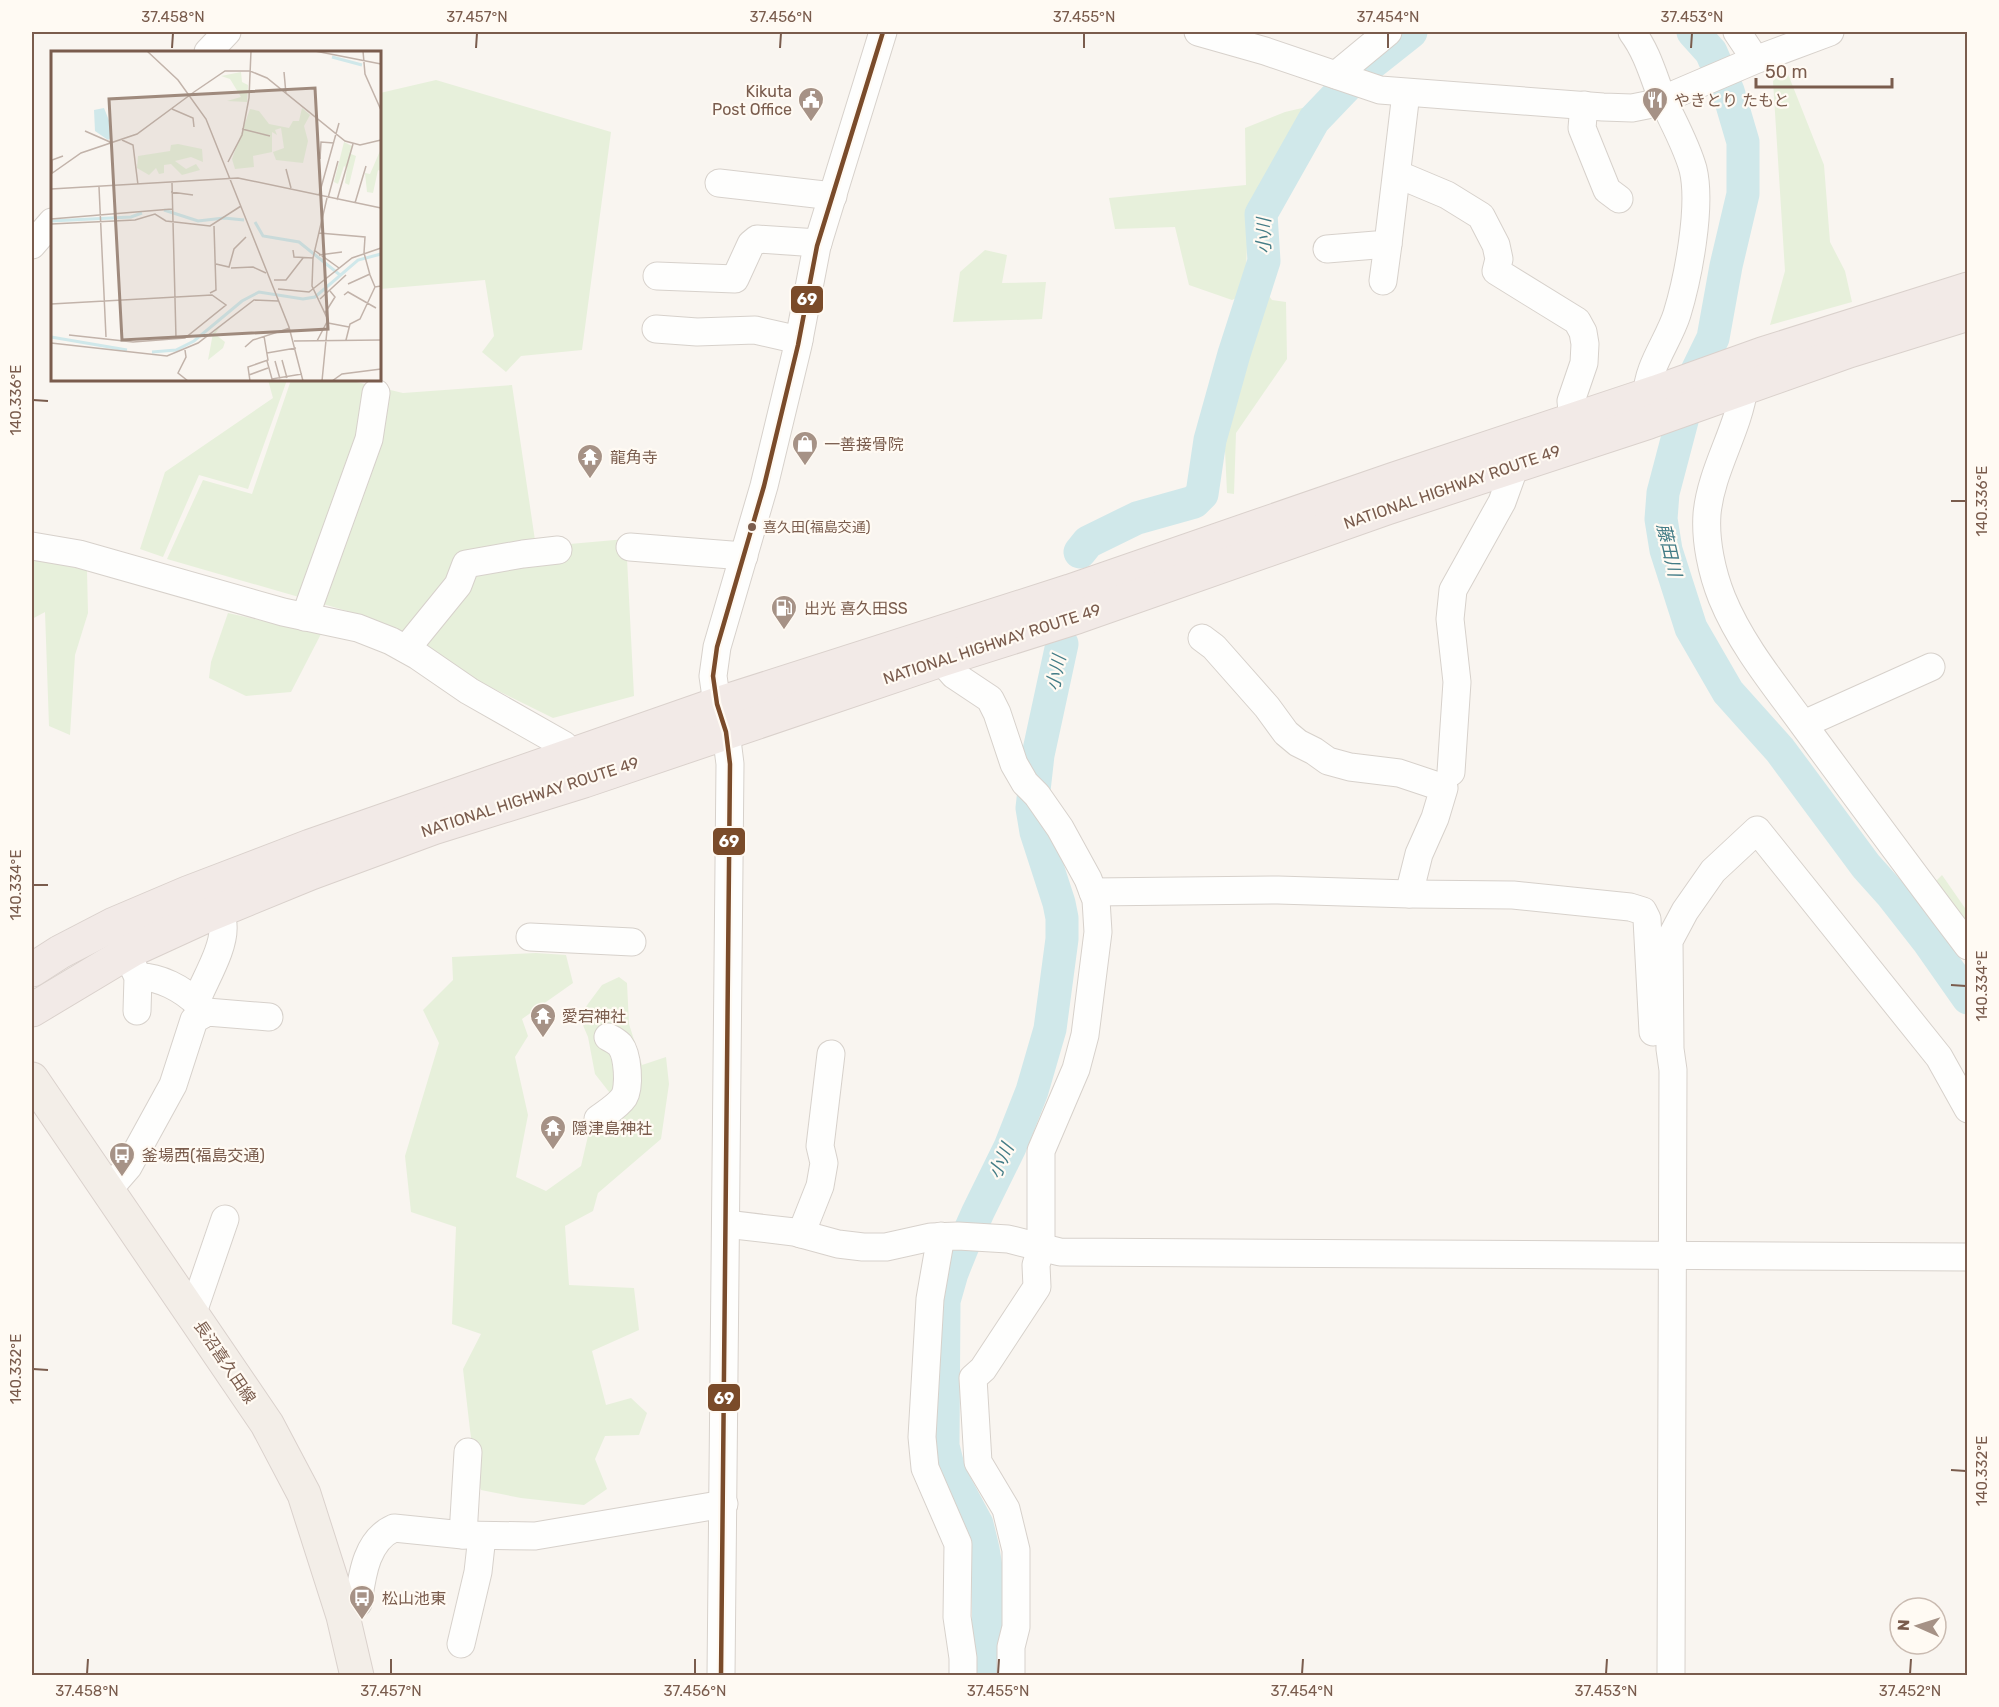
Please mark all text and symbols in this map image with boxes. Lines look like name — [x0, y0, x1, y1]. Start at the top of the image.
text: 37.458°N — [141, 8, 205, 26]
text: 37.457°N — [446, 8, 508, 26]
text: 37.456°N — [750, 8, 812, 26]
text: 37.455°N — [1053, 8, 1115, 26]
text: 37.454°N — [1356, 8, 1420, 26]
text: 37.453°N — [1661, 8, 1723, 26]
inset map — [51, 51, 381, 381]
scale bar — [1756, 51, 1892, 89]
text: 50 m — [1765, 61, 1808, 83]
place label: Kikuta Post Office — [712, 82, 792, 119]
public building icon: Kikuta Post Office — [796, 85, 826, 123]
restaurant icon: やきとり たもと — [1640, 85, 1670, 123]
place label: やきとり たもと — [1674, 91, 1790, 110]
water label: 小川 — [1253, 216, 1275, 254]
line badge: 69 — [790, 285, 824, 314]
text: 69 — [797, 290, 817, 309]
text: 140.336°E — [7, 365, 25, 435]
shop icon: 一善接骨院 — [790, 429, 820, 467]
place label: 一善接骨院 — [824, 435, 904, 454]
street label: NATIONAL HIGHWAY ROUTE 49 — [1341, 441, 1563, 533]
temple icon: 龍角寺 — [575, 442, 605, 480]
place label: 龍角寺 — [610, 448, 658, 467]
text: 140.336°E — [1973, 466, 1991, 536]
place label: 喜久田(福島交通) — [763, 519, 871, 536]
marker: 喜久田(福島交通) — [746, 521, 758, 533]
water label: 藤田川 — [1652, 521, 1686, 581]
fuel station icon: 出光 喜久田SS — [769, 593, 799, 631]
place label: 出光 喜久田SS — [804, 599, 908, 618]
street label: NATIONAL HIGHWAY ROUTE 49 — [881, 600, 1103, 688]
water label: 小川 — [1041, 651, 1071, 693]
street label: NATIONAL HIGHWAY ROUTE 49 — [419, 753, 641, 841]
line badge: 69 — [712, 827, 746, 856]
text: 69 — [719, 832, 739, 851]
text: 140.334°E — [7, 849, 25, 921]
text: 140.334°E — [1973, 950, 1991, 1022]
temple icon: 愛宕神社 — [528, 1001, 558, 1039]
place label: 愛宕神社 — [562, 1007, 626, 1026]
temple icon: 隠津島神社 — [538, 1113, 568, 1151]
place label: 隠津島神社 — [572, 1119, 652, 1138]
water label: 小川 — [984, 1138, 1019, 1182]
bus stop icon: 釜場西(福島交通) — [107, 1140, 137, 1178]
place label: 釜場西(福島交通) — [142, 1146, 265, 1165]
street label: 長沼喜久田線 — [190, 1317, 260, 1407]
text: 140.332°E — [7, 1334, 25, 1404]
line badge: 69 — [707, 1383, 741, 1412]
text: 69 — [714, 1389, 734, 1408]
text: 140.332°E — [1973, 1436, 1991, 1506]
bus stop icon: 松山池東 — [347, 1583, 377, 1621]
place label: 松山池東 — [382, 1589, 446, 1608]
north arrow — [1888, 1596, 1948, 1656]
text: N — [1894, 1619, 1913, 1631]
text: 37.458°N — [55, 1682, 119, 1700]
text: 37.457°N — [360, 1682, 422, 1700]
text: 37.456°N — [664, 1682, 726, 1700]
text: 37.455°N — [967, 1682, 1029, 1700]
text: 37.454°N — [1270, 1682, 1334, 1700]
text: 37.453°N — [1575, 1682, 1637, 1700]
text: 37.452°N — [1879, 1682, 1941, 1700]

